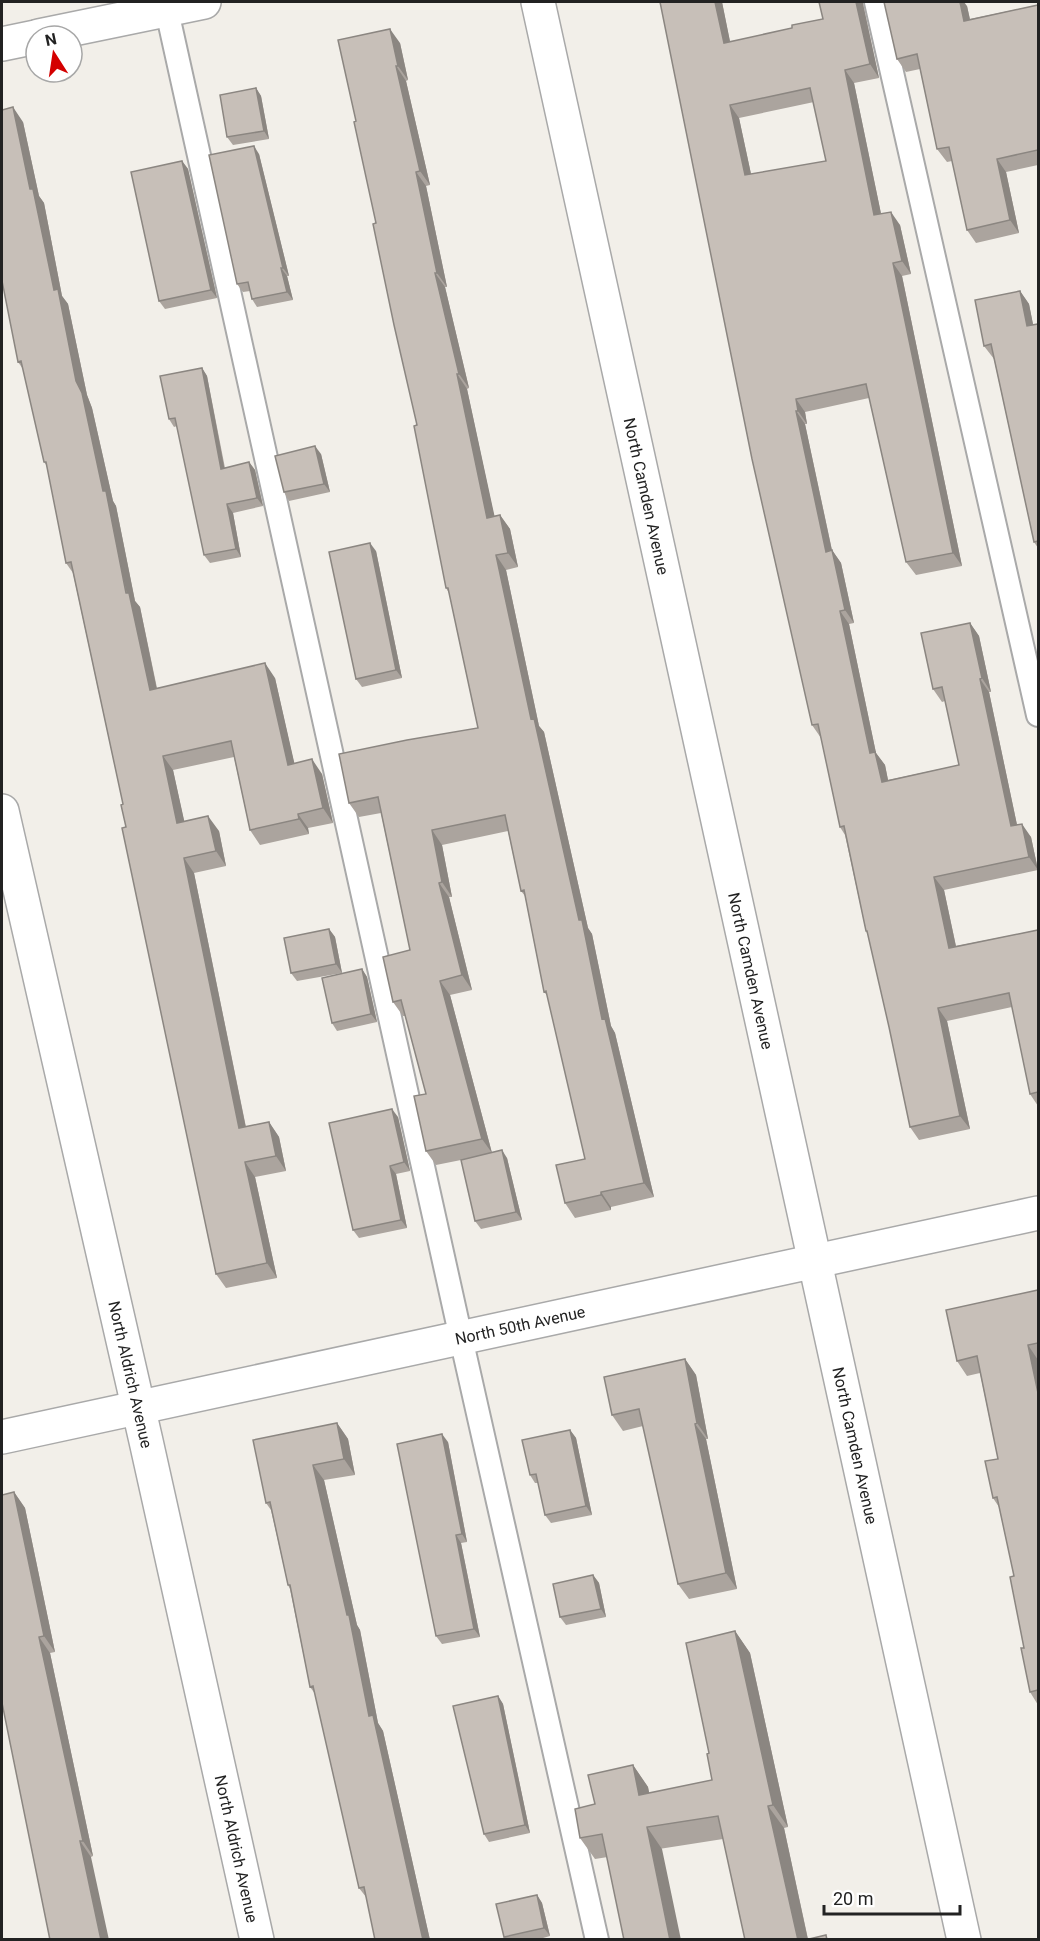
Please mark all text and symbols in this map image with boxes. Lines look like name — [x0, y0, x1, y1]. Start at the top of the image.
north arrow — [24, 24, 84, 84]
text: N — [43, 29, 58, 50]
street label: North Camden Avenue — [620, 416, 673, 577]
street label: North Camden Avenue — [724, 891, 777, 1051]
street label: North Aldrich Avenue — [104, 1299, 156, 1450]
street label: North 50th Avenue — [453, 1302, 587, 1349]
street label: North Camden Avenue — [828, 1365, 881, 1526]
street label: North Aldrich Avenue — [211, 1773, 262, 1924]
scale bar — [824, 1878, 960, 1916]
text: 20 m — [833, 1888, 873, 1909]

